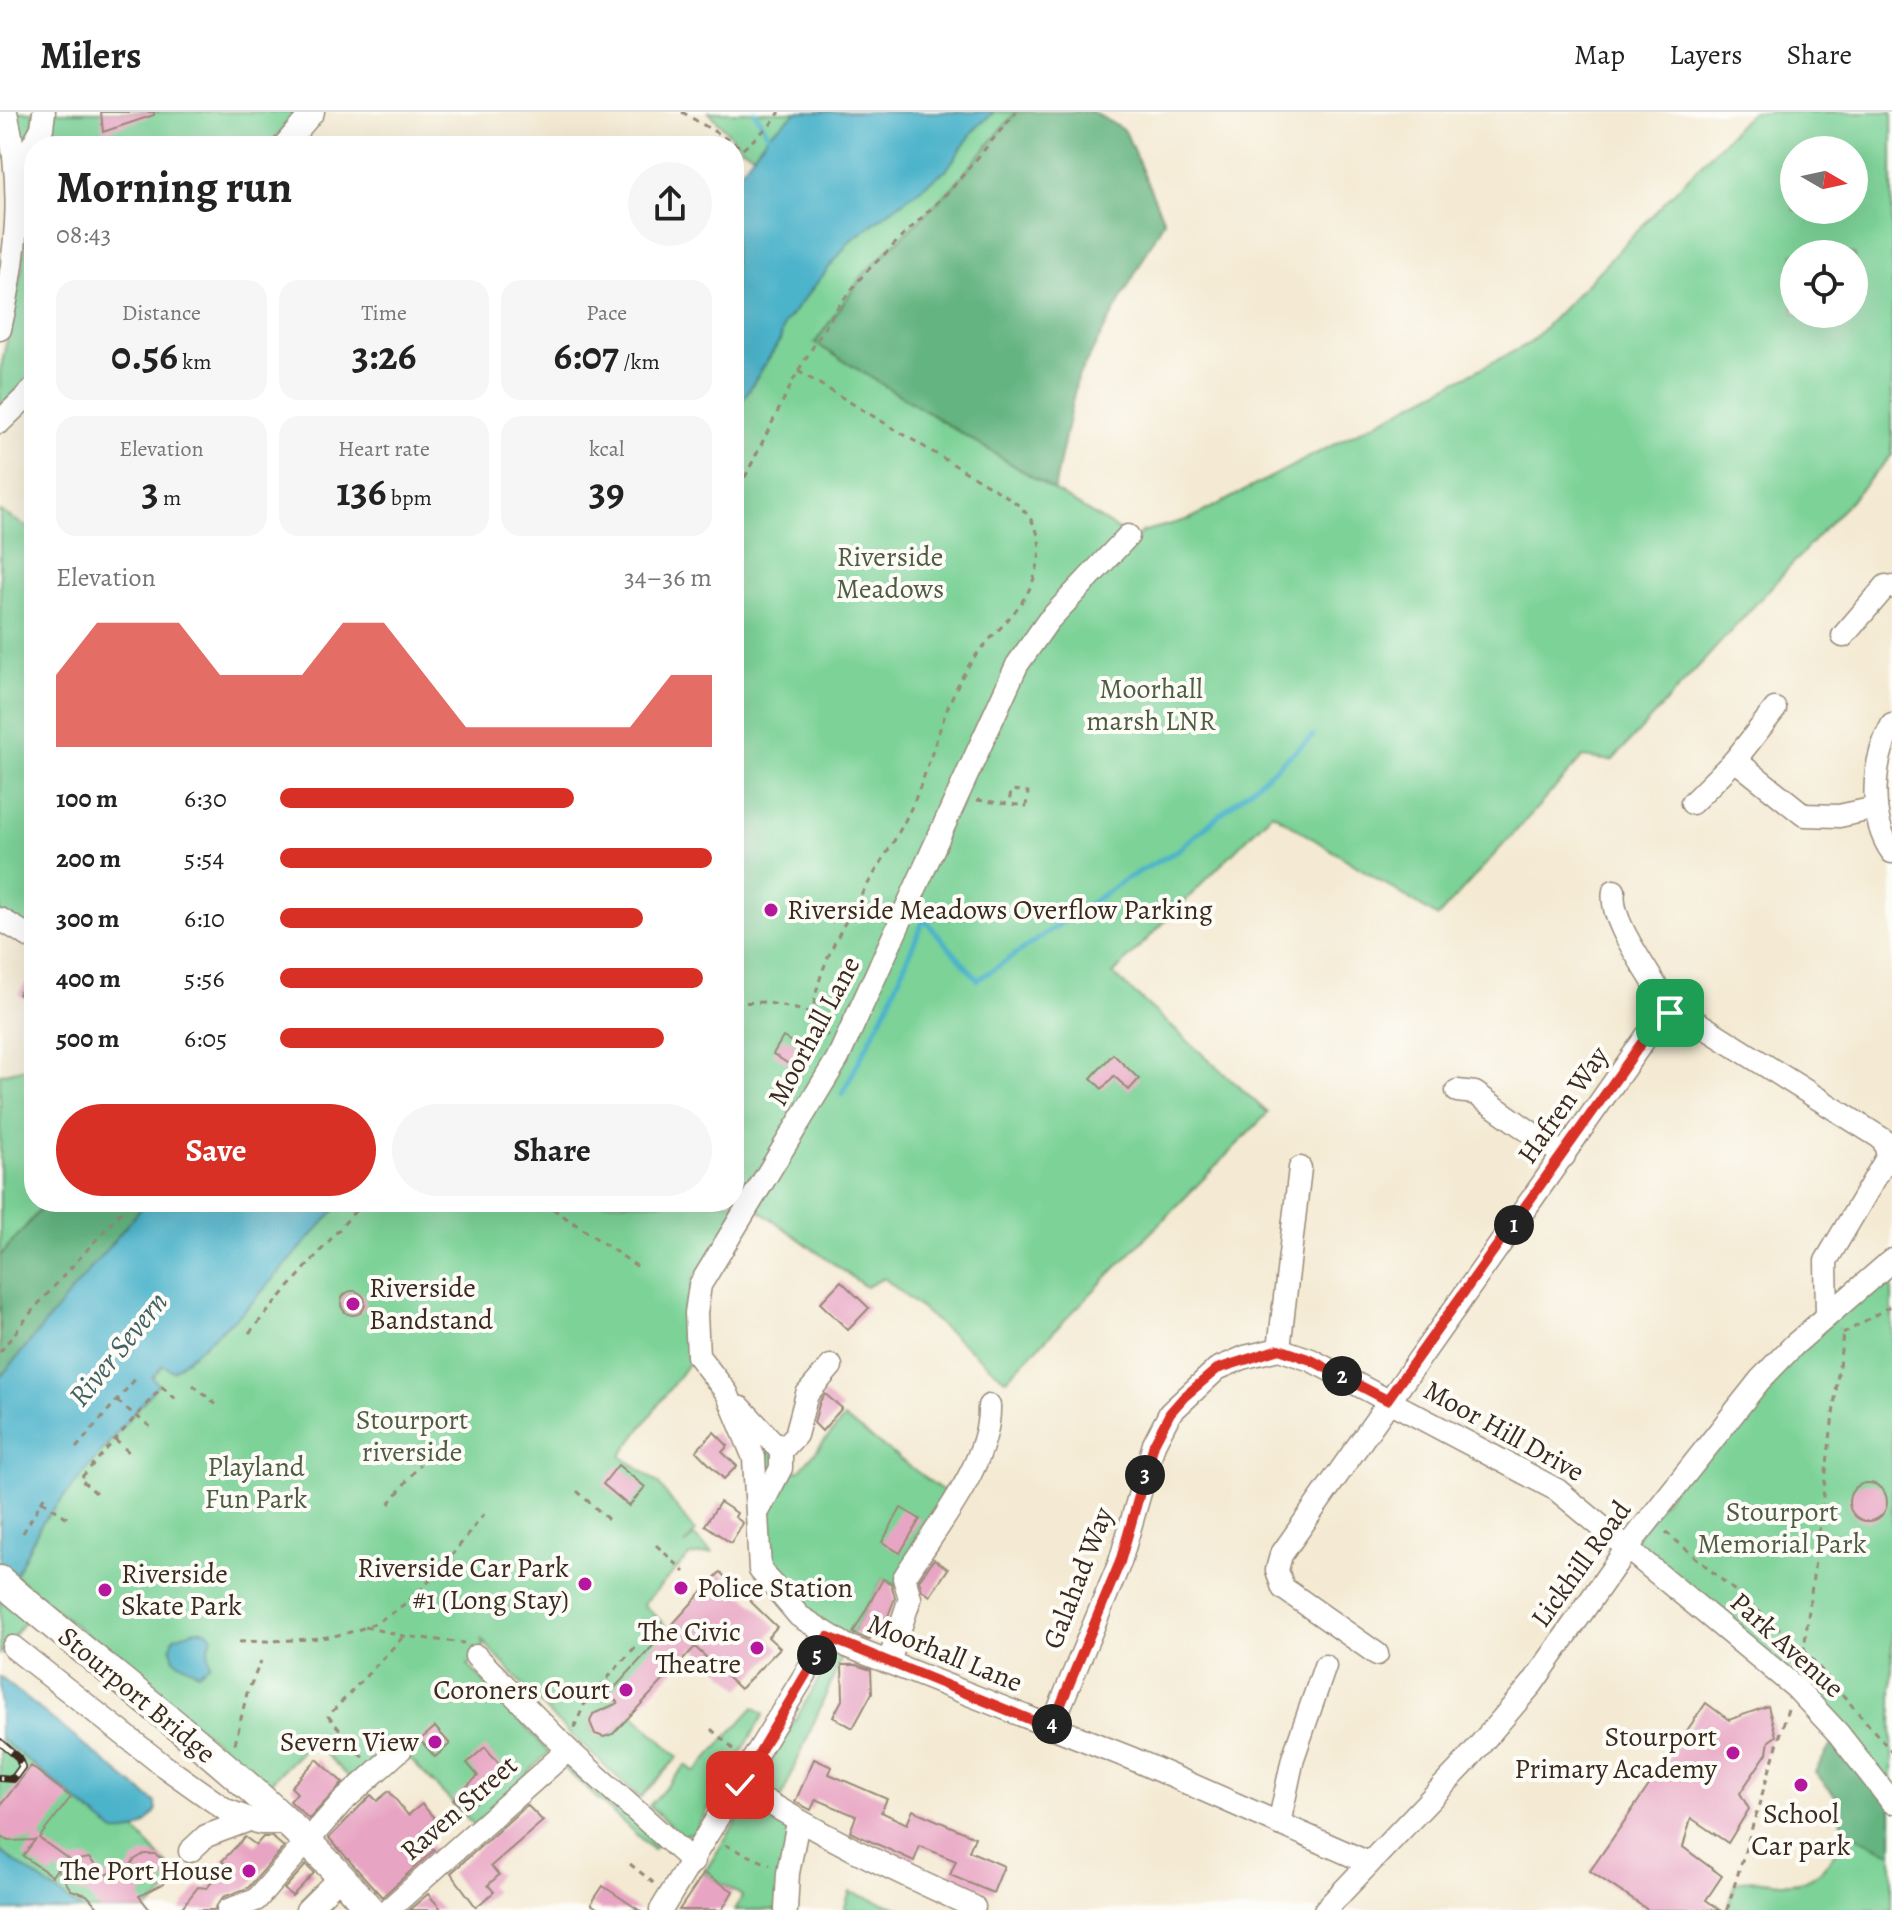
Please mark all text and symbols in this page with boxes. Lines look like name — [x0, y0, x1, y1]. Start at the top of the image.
text: Milers — [40, 29, 142, 81]
text: Map — [1574, 36, 1625, 74]
text: Layers — [1669, 36, 1742, 74]
text: Share — [1786, 36, 1852, 74]
north arrow — [1780, 136, 1868, 224]
map controls — [1780, 136, 1868, 328]
text: Morning run — [56, 157, 292, 217]
button: share — [628, 162, 712, 246]
text: 08:43 — [56, 217, 111, 252]
button: locate — [1780, 240, 1868, 328]
text: Distance — [122, 298, 201, 328]
text: Time — [361, 298, 407, 328]
text: Pace — [586, 298, 627, 328]
text: 0.56 — [111, 328, 178, 383]
text: 3:26 — [352, 328, 416, 383]
text: 6:07 — [554, 328, 619, 383]
text: km — [178, 347, 212, 377]
text: /km — [619, 347, 660, 377]
text: Elevation — [119, 434, 204, 464]
text: Heart rate — [338, 434, 430, 464]
text: kcal — [589, 434, 624, 464]
text: 3 — [141, 464, 159, 519]
text: 136 — [336, 464, 386, 519]
text: 39 — [589, 464, 625, 519]
text: m — [159, 483, 181, 513]
text: bpm — [386, 483, 432, 513]
park label: Riverside Meadows — [836, 538, 944, 608]
text: Elevation — [56, 560, 156, 595]
text: 34–36 m — [624, 560, 712, 595]
park label: Moorhall marsh LNR — [1086, 670, 1216, 740]
text: 100 m — [56, 781, 118, 816]
text: 6:30 — [184, 781, 227, 816]
text: 200 m — [56, 841, 121, 876]
text: 5:54 — [184, 841, 224, 876]
place label: Riverside Meadows Overflow Parking — [787, 891, 1213, 929]
text: 300 m — [56, 901, 120, 936]
text: 6:10 — [184, 901, 225, 936]
marker: Riverside Meadows Overflow Parking — [762, 901, 780, 919]
street label: Moorhall Lane — [759, 950, 869, 1112]
text: 400 m — [56, 961, 121, 996]
text: 5:56 — [184, 961, 225, 996]
pin — [1636, 979, 1704, 1047]
icon: arrive — [1648, 991, 1692, 1035]
text: 500 m — [56, 1021, 120, 1056]
text: 6:05 — [184, 1021, 227, 1056]
street label: Hafren Way — [1509, 1038, 1618, 1171]
button: Save — [56, 1104, 376, 1196]
button: Share — [392, 1104, 712, 1196]
pin: 1 — [1494, 1205, 1534, 1245]
text: 1 — [1510, 1210, 1518, 1240]
place label: Riverside Bandstand — [369, 1269, 494, 1339]
water label: River Severn — [59, 1283, 177, 1415]
marker: Riverside Bandstand — [344, 1295, 362, 1313]
pin: 2 — [1322, 1356, 1362, 1396]
text: 2 — [1337, 1361, 1347, 1391]
street label: Moor Hill Drive — [1417, 1371, 1591, 1491]
park label: Stourport riverside — [356, 1401, 468, 1471]
park label: Playland Fun Park — [205, 1448, 308, 1518]
pin: 3 — [1125, 1455, 1165, 1495]
text: 3 — [1140, 1460, 1150, 1490]
street label: Lickhill Road — [1522, 1492, 1641, 1635]
park label: Stourport Memorial Park — [1697, 1493, 1867, 1563]
street label: Galahad Way — [1034, 1501, 1123, 1654]
place label: Riverside Car Park #1 (Long Stay) — [357, 1549, 569, 1619]
place label: Riverside Skate Park — [121, 1555, 242, 1625]
place label: Police Station — [697, 1569, 853, 1607]
marker: Riverside Car Park #1 (Long Stay) — [576, 1575, 594, 1593]
marker: Police Station — [672, 1579, 690, 1597]
marker: Riverside Skate Park — [96, 1581, 114, 1599]
street label: Park Avenue — [1722, 1584, 1852, 1706]
street label: Moorhall Lane — [862, 1605, 1028, 1701]
place label: The Civic Theatre — [638, 1613, 741, 1683]
street label: Stourport Bridge — [50, 1618, 224, 1772]
pin: 5 — [797, 1635, 837, 1675]
marker: The Civic Theatre — [748, 1639, 766, 1657]
text: 5 — [812, 1640, 822, 1670]
place label: Coroners Court — [433, 1671, 610, 1709]
marker: Coroners Court — [617, 1681, 635, 1699]
pin: 4 — [1032, 1704, 1072, 1744]
text: 4 — [1047, 1709, 1057, 1739]
place label: Stourport Primary Academy — [1514, 1718, 1718, 1788]
place label: Severn View — [280, 1723, 419, 1761]
marker: Severn View — [426, 1733, 444, 1751]
marker: Stourport Primary Academy — [1724, 1744, 1742, 1762]
street label: Raven Street — [392, 1747, 526, 1869]
pin — [706, 1751, 774, 1819]
icon: check — [718, 1763, 762, 1807]
marker: School Car park — [1792, 1776, 1810, 1794]
place label: School Car park — [1751, 1795, 1851, 1865]
place label: The Port House — [60, 1852, 233, 1890]
marker: The Port House — [240, 1862, 258, 1880]

